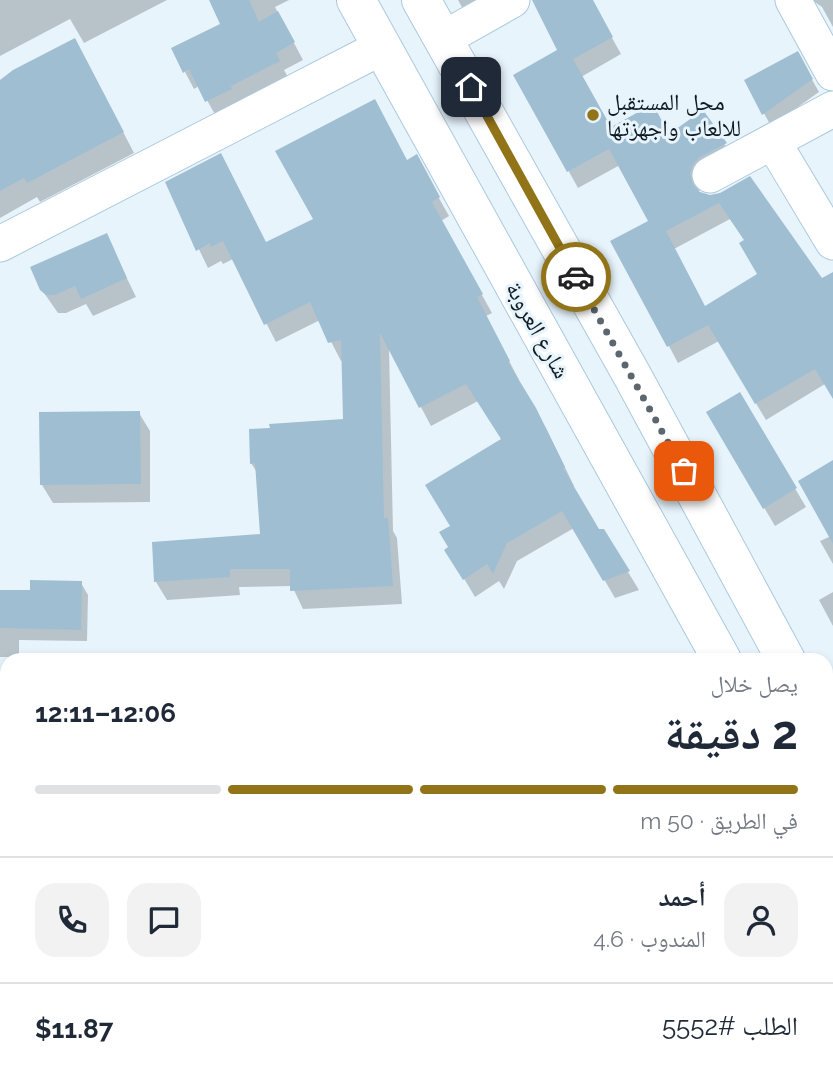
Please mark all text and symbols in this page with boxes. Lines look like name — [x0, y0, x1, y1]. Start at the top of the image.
pin — [441, 57, 501, 117]
icon: home — [452, 68, 490, 106]
place label: محل المستقبل للالعاب واجهزتها — [607, 88, 741, 142]
marker: محل المستقبل للالعاب واجهزتها — [585, 107, 601, 123]
courier — [541, 242, 611, 312]
icon: car — [557, 258, 595, 296]
street label: شارع العروبة — [499, 277, 576, 384]
pin — [654, 441, 714, 501]
icon: bag — [665, 452, 703, 490]
text: يصل خلال — [710, 670, 798, 697]
text: 12:06–12:11 — [35, 698, 176, 728]
text: 2 دقيقة — [664, 706, 798, 760]
text: في الطريق · 50 m — [640, 807, 798, 834]
text: أحمد — [658, 882, 706, 912]
button: phone — [35, 883, 109, 957]
button: chat — [127, 883, 201, 957]
button: person — [724, 883, 798, 957]
text: المندوب · 4.6 — [593, 925, 706, 952]
text: الطلب #5552 — [662, 1011, 798, 1041]
text: $11.87 — [35, 1014, 113, 1044]

